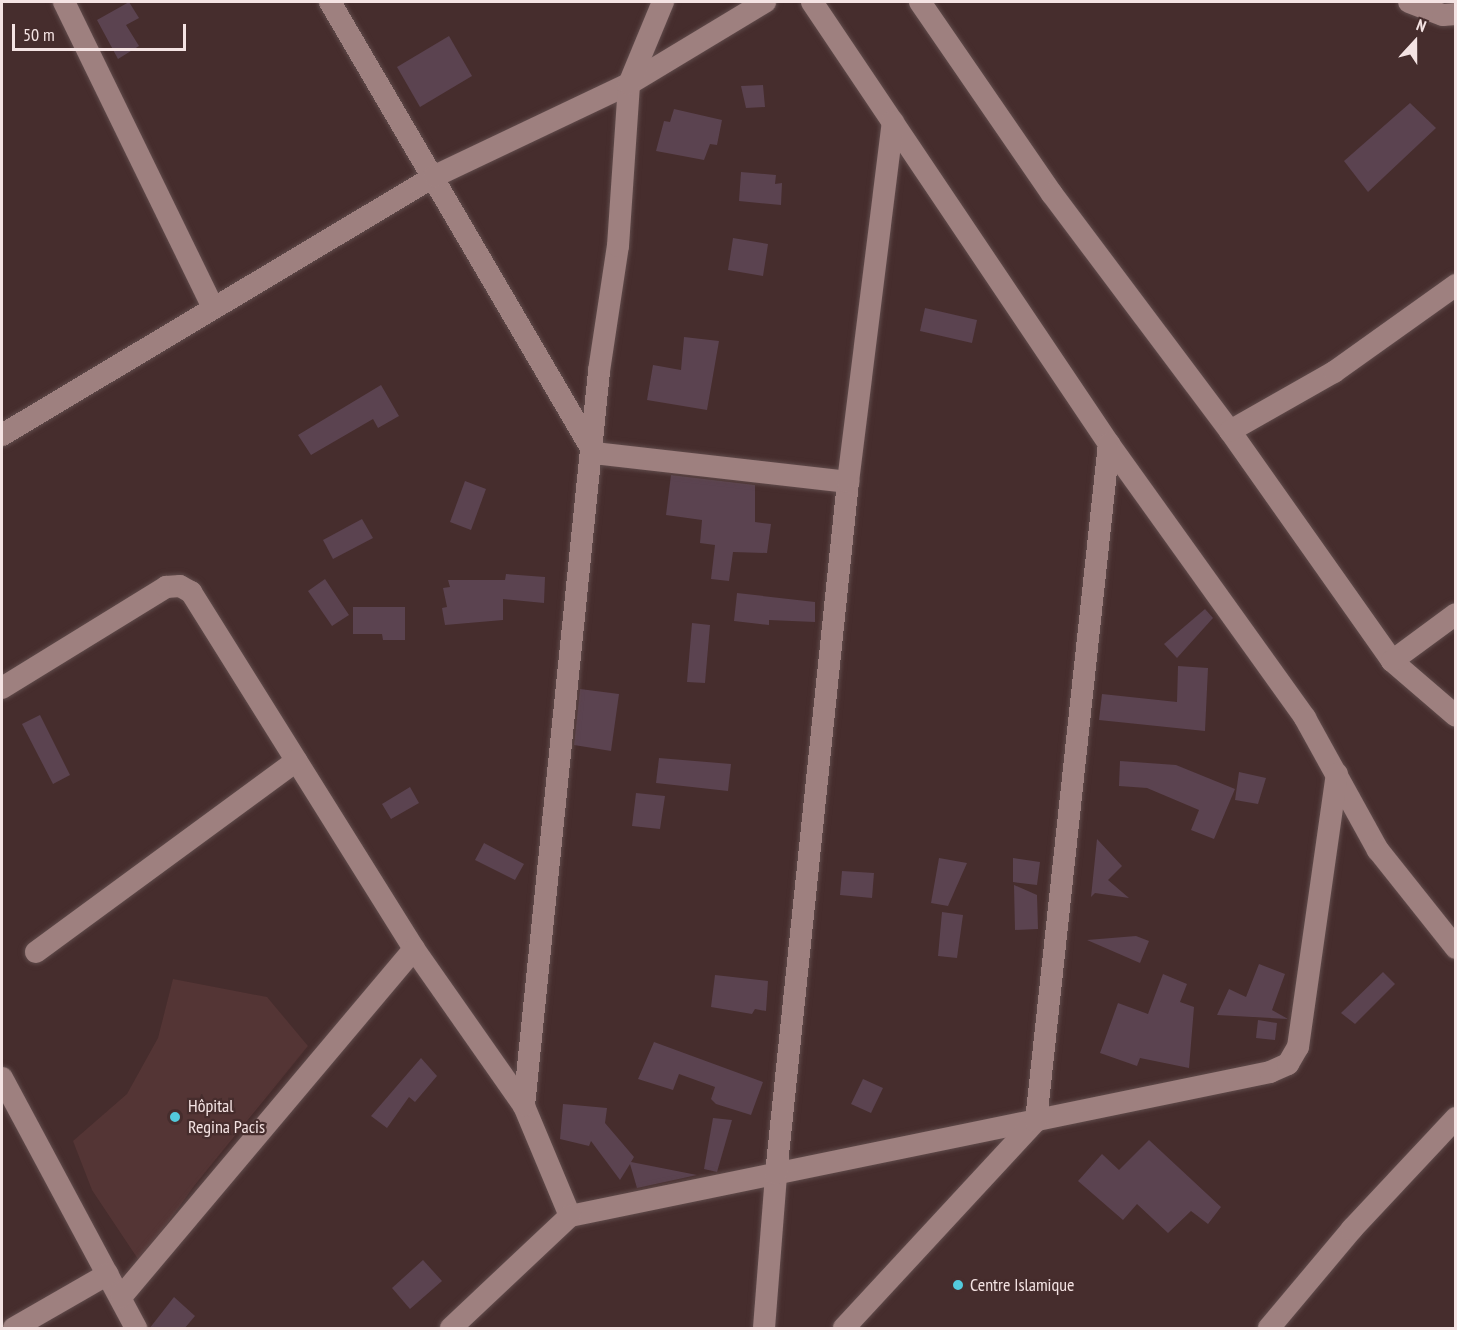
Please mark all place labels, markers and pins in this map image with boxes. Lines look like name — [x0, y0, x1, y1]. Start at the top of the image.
place label: Hôpital Regina Pacis — [188, 1096, 265, 1138]
marker: Hôpital Regina Pacis — [166, 1108, 184, 1126]
place label: Centre Islamique — [970, 1274, 1075, 1296]
marker: Centre Islamique — [951, 1278, 965, 1292]

